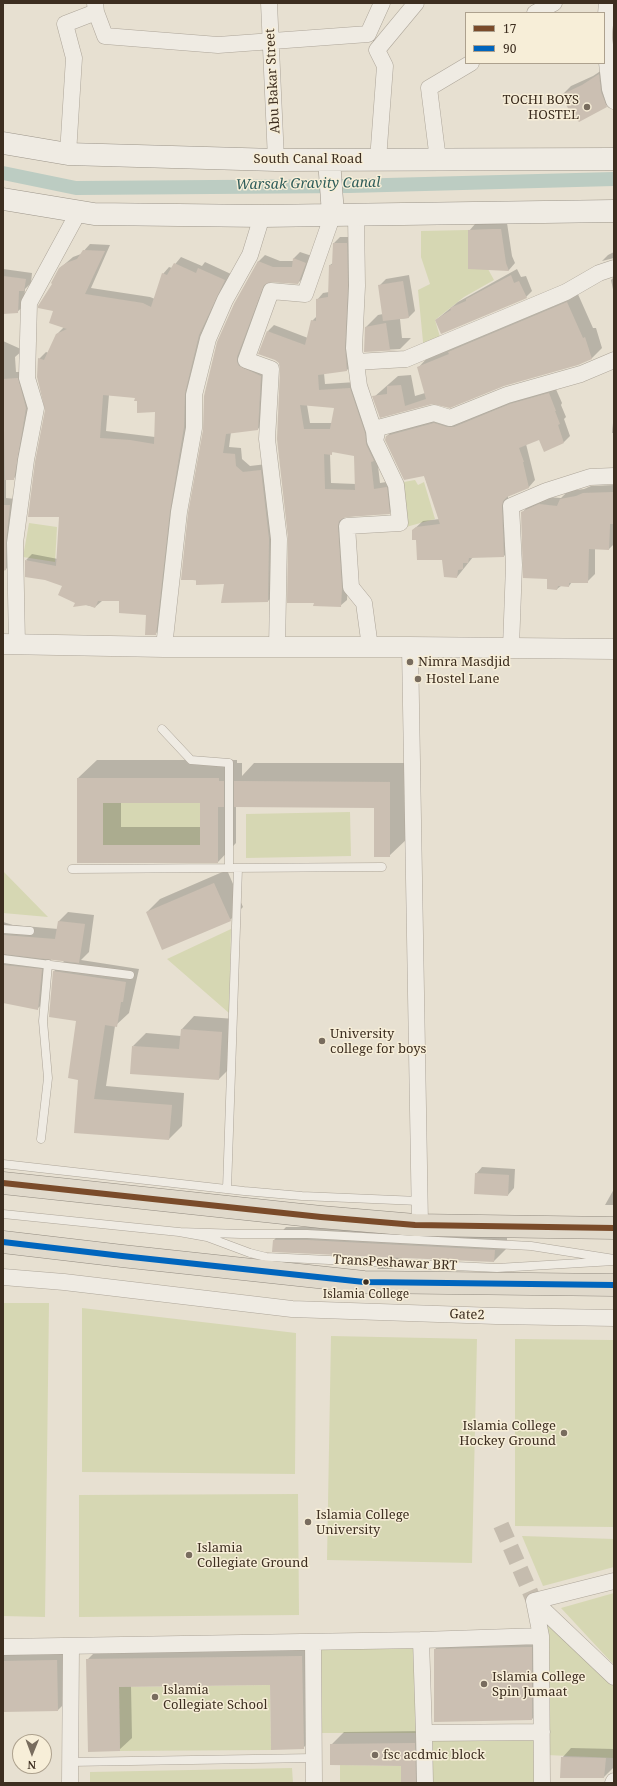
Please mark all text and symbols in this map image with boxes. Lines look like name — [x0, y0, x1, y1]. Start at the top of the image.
legend — [465, 12, 605, 64]
text: 17 — [503, 20, 516, 37]
street label: Abu Bakar Street — [262, 28, 284, 134]
text: 90 — [503, 40, 516, 57]
place label: TOCHI BOYS HOSTEL — [503, 92, 579, 123]
marker: TOCHI BOYS HOSTEL — [582, 102, 592, 112]
street label: South Canal Road — [254, 151, 362, 167]
water label: Warsak Gravity Canal — [235, 174, 381, 194]
place label: Nimra Masdjid — [418, 654, 510, 670]
marker: Nimra Masdjid — [405, 657, 415, 667]
place label: Hostel Lane — [426, 671, 499, 687]
marker: Hostel Lane — [413, 674, 423, 684]
place label: University college for boys — [330, 1026, 426, 1057]
marker: University college for boys — [317, 1036, 327, 1046]
street label: TransPeshawar BRT — [332, 1252, 458, 1274]
marker: Islamia College — [361, 1277, 371, 1287]
place label: Islamia College — [323, 1288, 409, 1302]
street label: Gate2 — [449, 1307, 485, 1323]
place label: Islamia College Hockey Ground — [459, 1418, 556, 1449]
marker: Islamia College Hockey Ground — [559, 1428, 569, 1438]
place label: Islamia College University — [316, 1507, 410, 1538]
marker: Islamia College University — [303, 1517, 313, 1527]
place label: Islamia Collegiate Ground — [197, 1540, 308, 1571]
marker: Islamia Collegiate Ground — [184, 1550, 194, 1560]
place label: Islamia College Spin Jumaat — [492, 1669, 586, 1700]
marker: Islamia College Spin Jumaat — [479, 1679, 489, 1689]
place label: Islamia Collegiate School — [163, 1682, 268, 1713]
marker: Islamia Collegiate School — [150, 1692, 160, 1702]
north arrow — [12, 1734, 52, 1774]
place label: fsc acdmic block — [383, 1747, 485, 1763]
marker: fsc acdmic block — [370, 1750, 380, 1760]
text: N — [27, 1758, 36, 1773]

